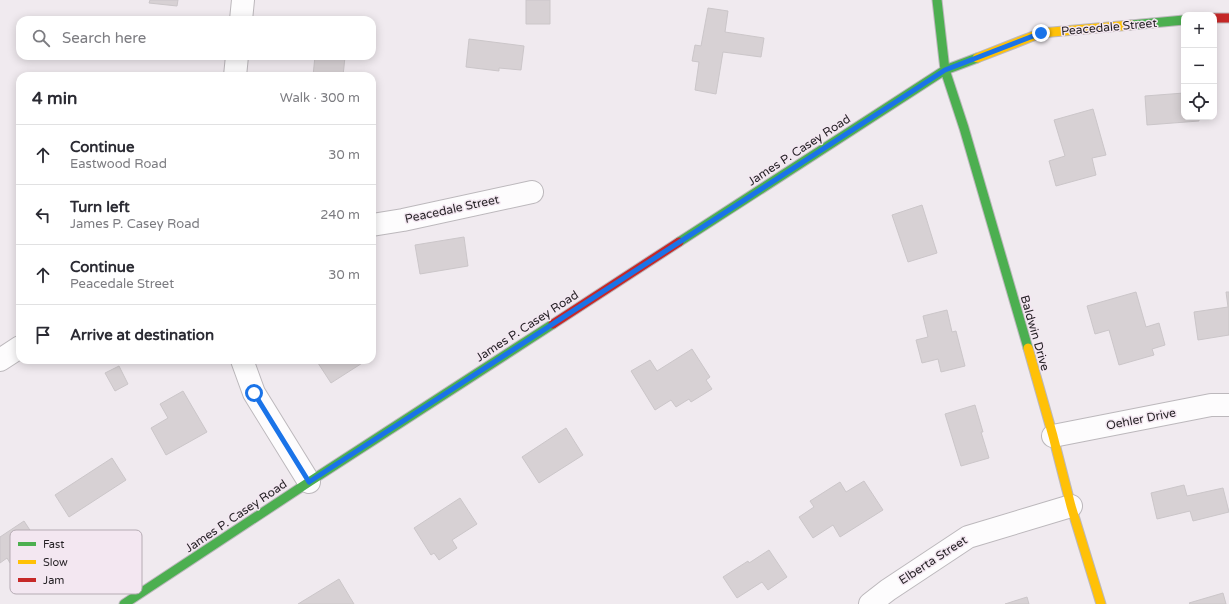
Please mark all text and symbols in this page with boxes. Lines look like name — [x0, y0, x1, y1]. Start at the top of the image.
map controls — [1181, 12, 1217, 120]
button: + — [1181, 12, 1217, 48]
search box — [16, 16, 376, 60]
street label: Peacedale Street — [1061, 16, 1158, 38]
route end — [1032, 24, 1050, 42]
icon: search — [30, 27, 52, 49]
text: Search here — [62, 29, 146, 47]
button: − — [1181, 48, 1217, 84]
button: locate — [1181, 84, 1217, 120]
text: 4 min — [32, 88, 77, 109]
text: Walk · 300 m — [280, 90, 360, 106]
street label: James P. Casey Road — [745, 112, 853, 188]
text: Continue — [70, 138, 134, 156]
icon: ahead — [32, 144, 54, 166]
text: 30 m — [328, 147, 360, 163]
text: Eastwood Road — [70, 156, 167, 172]
street label: Peacedale Street — [404, 192, 501, 226]
text: Turn left — [70, 198, 130, 216]
icon: left — [32, 204, 54, 226]
text: 240 m — [320, 207, 360, 223]
text: James P. Casey Road — [70, 216, 200, 232]
text: Continue — [70, 258, 134, 276]
icon: ahead — [32, 264, 54, 286]
text: 30 m — [328, 267, 360, 283]
text: Peacedale Street — [70, 276, 174, 292]
street label: James P. Casey Road — [473, 288, 581, 364]
street label: Baldwin Drive — [1018, 294, 1053, 373]
icon: arrive — [32, 324, 54, 346]
text: Arrive at destination — [70, 326, 214, 344]
route start — [245, 384, 263, 402]
street label: Oehler Drive — [1105, 405, 1177, 433]
street label: James P. Casey Road — [182, 477, 290, 555]
legend — [10, 530, 142, 594]
street label: Elberta Street — [896, 533, 970, 587]
text: Fast — [43, 538, 64, 551]
text: Slow — [43, 556, 68, 569]
text: Jam — [43, 574, 64, 587]

